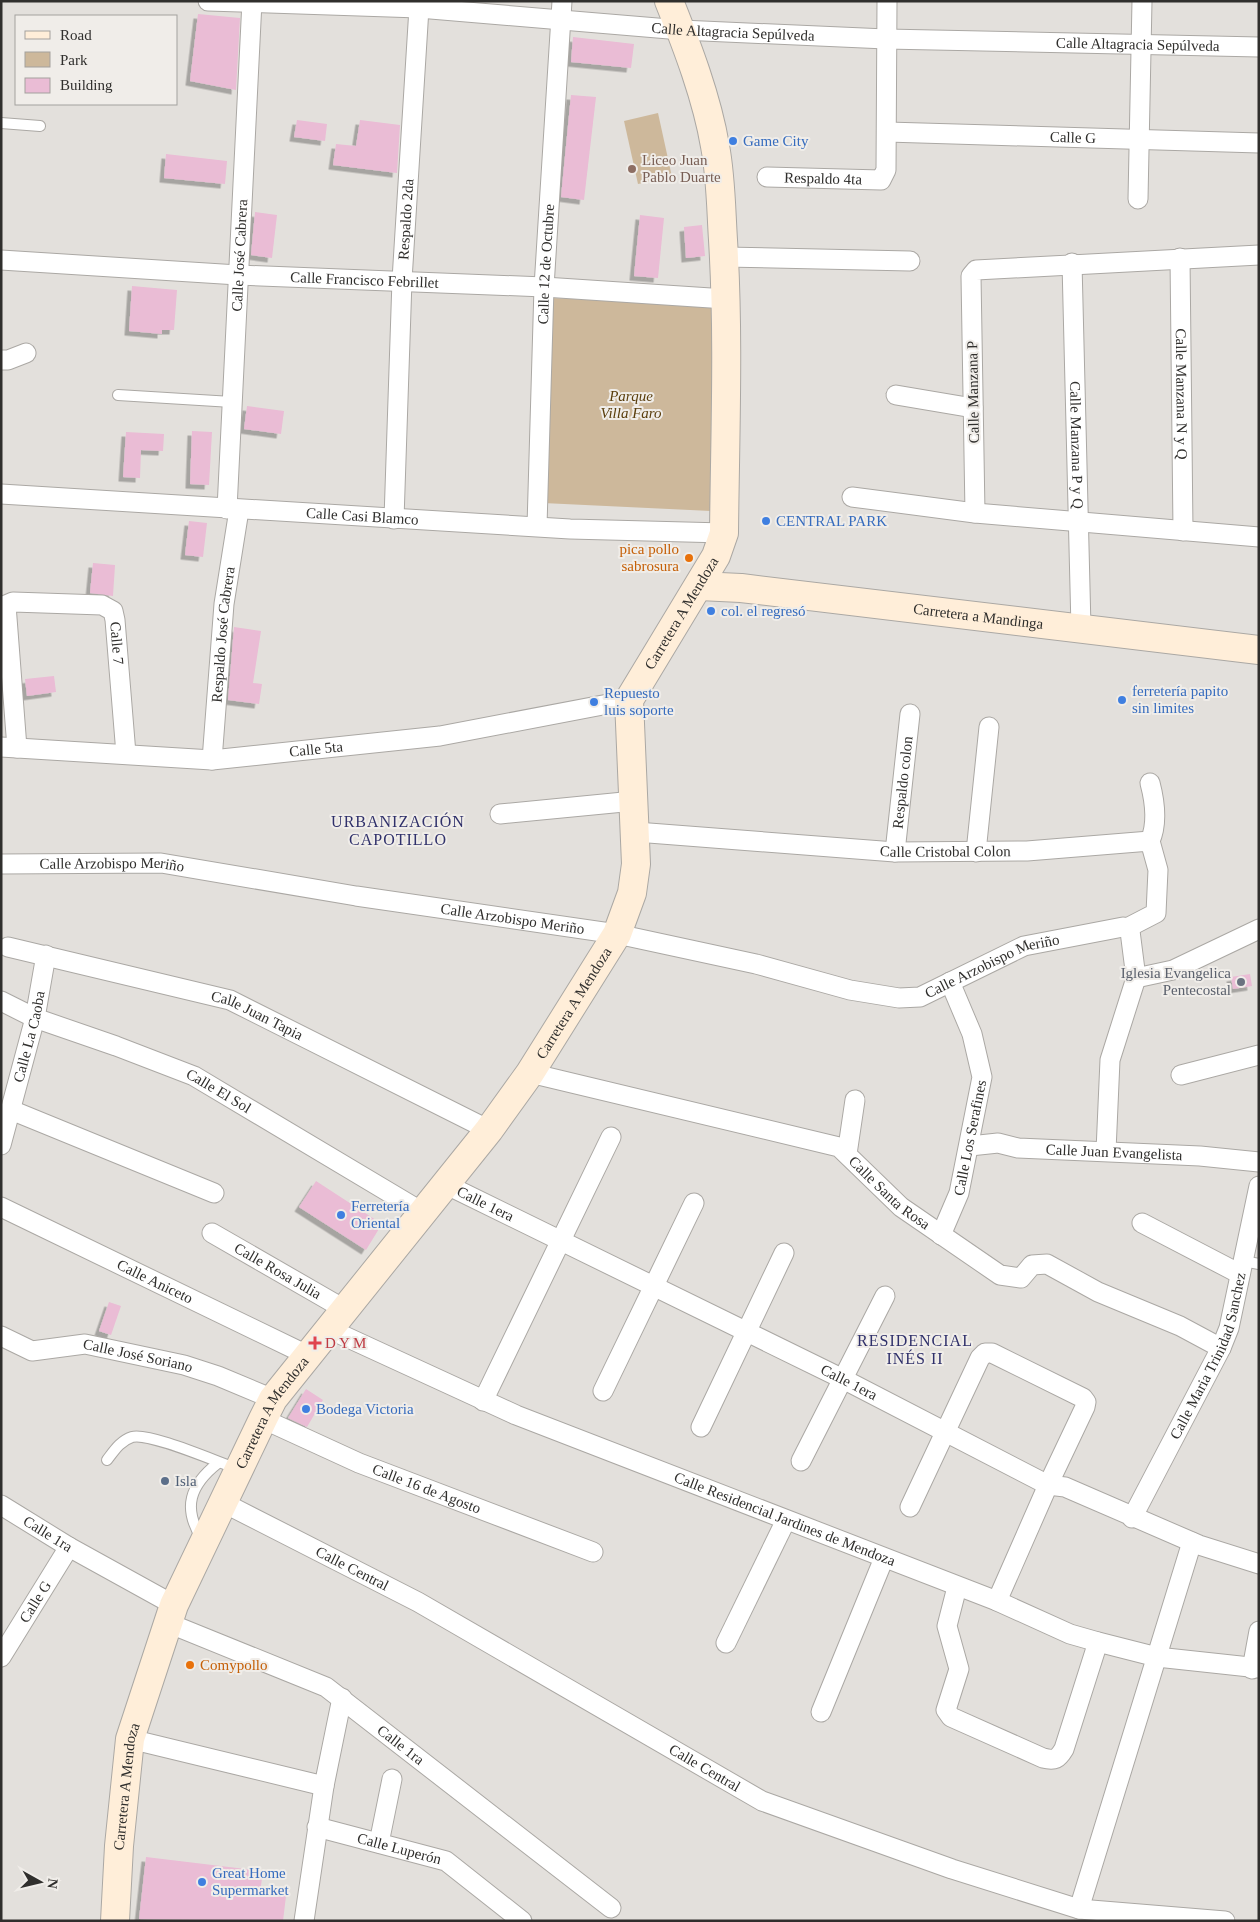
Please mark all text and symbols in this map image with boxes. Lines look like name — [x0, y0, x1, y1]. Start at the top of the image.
legend — [15, 15, 178, 105]
street label: Calle Altagracia Sepúlveda — [651, 20, 815, 44]
text: Road — [60, 27, 92, 43]
street label: Calle Altagracia Sepúlveda — [1056, 35, 1220, 54]
text: Park — [60, 52, 88, 68]
text: Building — [60, 77, 113, 93]
street label: Calle G — [1050, 129, 1096, 146]
place label: Game City — [743, 133, 809, 149]
marker: Game City — [727, 135, 739, 147]
place label: Liceo Juan Pablo Duarte — [642, 152, 721, 185]
marker: Liceo Juan Pablo Duarte — [626, 163, 638, 175]
street label: Respaldo 4ta — [784, 169, 862, 188]
street label: Respaldo 2da — [395, 178, 416, 260]
street label: Calle José Cabrera — [229, 198, 250, 312]
street label: Calle 12 de Octubre — [535, 203, 557, 325]
street label: Calle Francisco Febrillet — [290, 269, 440, 291]
street label: Calle Manzana N y Q — [1173, 328, 1190, 460]
street label: Calle Manzana P — [964, 341, 982, 443]
street label: Calle Manzana P y Q — [1067, 381, 1086, 509]
park label: Parque Villa Faro — [600, 388, 662, 421]
street label: Calle Casi Blamco — [306, 505, 419, 528]
place label: CENTRAL PARK — [776, 513, 887, 529]
marker: CENTRAL PARK — [760, 515, 772, 527]
place label: pica pollo sabrosura — [619, 541, 679, 574]
marker: pica pollo sabrosura — [683, 552, 695, 564]
street label: Carretera A Mendoza — [641, 554, 722, 672]
street label: Respaldo José Cabrera — [208, 565, 238, 703]
street label: Carretera a Mandinga — [912, 601, 1045, 632]
place label: col. el regresó — [721, 603, 806, 619]
marker: col. el regresó — [705, 605, 717, 617]
street label: Calle 7 — [107, 621, 127, 666]
place label: ferretería papito sin limites — [1132, 683, 1228, 716]
place label: Repuesto luis soporte — [604, 685, 674, 718]
marker: ferretería papito sin limites — [1116, 694, 1128, 706]
marker: Repuesto luis soporte — [588, 696, 600, 708]
street label: Respaldo colon — [890, 735, 916, 829]
street label: Calle 5ta — [288, 738, 344, 760]
district label: URBANIZACIÓN CAPOTILLO — [331, 812, 465, 848]
street label: Calle Cristobal Colon — [879, 843, 1011, 860]
street label: Calle Arzobispo Meriño — [39, 855, 186, 875]
street label: Calle Arzobispo Meriño — [440, 900, 586, 937]
street label: Calle Arzobispo Meriño — [922, 931, 1061, 1001]
street label: Carretera A Mendoza — [533, 944, 615, 1062]
place label: Iglesia Evangelica Pentecostal — [1121, 965, 1231, 998]
marker: Iglesia Evangelica Pentecostal — [1235, 976, 1247, 988]
street label: Calle Juan Tapia — [210, 988, 306, 1043]
street label: Calle La Caoba — [10, 989, 48, 1084]
street label: Calle El Sol — [184, 1066, 254, 1116]
street label: Calle Los Serafines — [951, 1078, 989, 1197]
street label: Calle Juan Evangelista — [1045, 1141, 1183, 1163]
street label: Calle Santa Rosa — [846, 1153, 933, 1233]
street label: Calle 1era — [454, 1183, 517, 1225]
place label: Ferretería Oriental — [351, 1198, 410, 1231]
marker: Ferretería Oriental — [335, 1209, 347, 1221]
street label: Calle Rosa Julia — [232, 1240, 324, 1302]
street label: Calle Aniceto — [114, 1256, 195, 1307]
street label: Calle Maria Trinidad Sanchez — [1167, 1271, 1249, 1442]
district label: RESIDENCIAL INÉS II — [857, 1332, 973, 1367]
place label: D Y M — [325, 1335, 366, 1351]
street label: Calle José Soriano — [82, 1336, 195, 1375]
marker: D Y M — [309, 1337, 321, 1349]
street label: Carretera A Mendoza — [232, 1353, 312, 1471]
street label: Calle 1era — [818, 1361, 880, 1403]
place label: Bodega Victoria — [316, 1401, 414, 1417]
marker: Bodega Victoria — [300, 1403, 312, 1415]
street label: Calle 16 de Agosto — [370, 1461, 483, 1517]
street label: Calle Residencial Jardines de Mendoza — [672, 1469, 898, 1569]
place label: Isla — [175, 1473, 197, 1489]
marker: Isla — [159, 1475, 171, 1487]
street label: Calle 1ra — [20, 1513, 76, 1555]
street label: Calle Central — [313, 1543, 391, 1594]
street label: Calle G — [16, 1578, 54, 1626]
place label: Comypollo — [200, 1657, 268, 1673]
marker: Comypollo — [184, 1659, 196, 1671]
street label: Carretera A Mendoza — [111, 1720, 143, 1851]
street label: Calle 1ra — [374, 1722, 427, 1768]
street label: Calle Central — [666, 1741, 743, 1795]
street label: Calle Luperón — [355, 1830, 443, 1868]
north arrow — [15, 1857, 65, 1907]
place label: Great Home Supermarket — [212, 1865, 289, 1898]
marker: Great Home Supermarket — [196, 1876, 208, 1888]
text: N — [44, 1878, 61, 1890]

